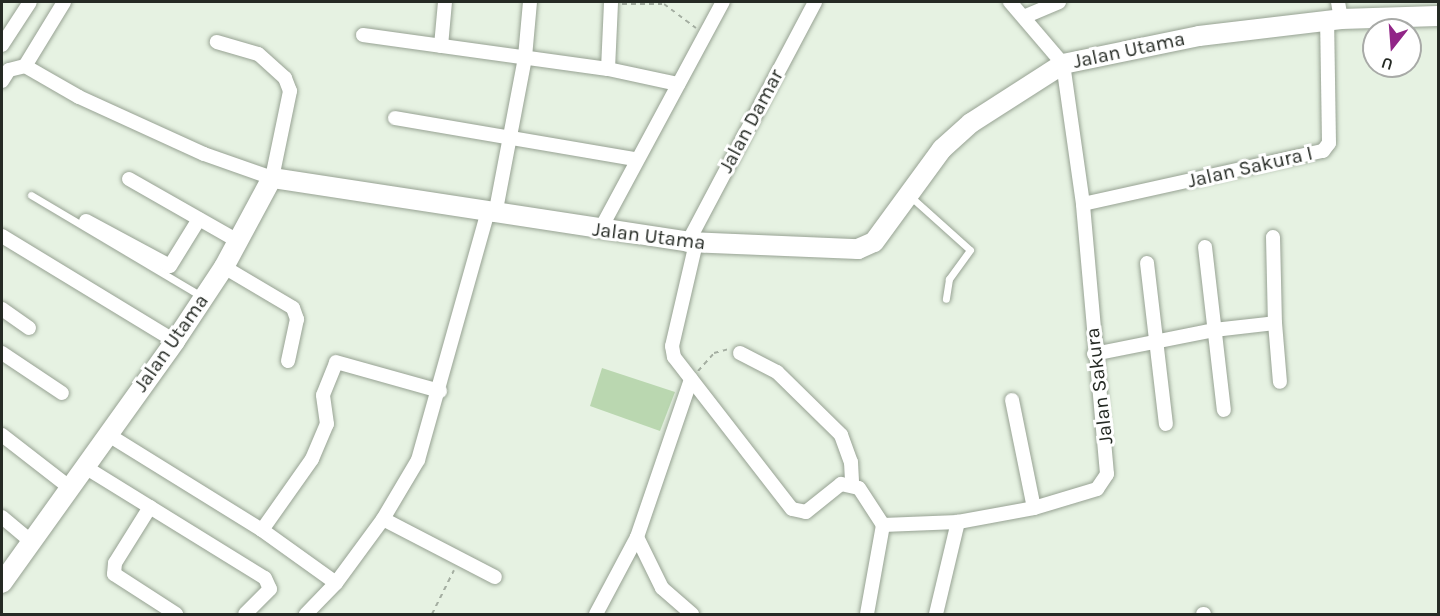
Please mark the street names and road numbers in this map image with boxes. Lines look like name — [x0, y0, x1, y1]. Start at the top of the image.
street label: Jalan Utama — [1071, 26, 1187, 74]
street label: Jalan Damar — [714, 65, 788, 177]
street label: Jalan Sakura I — [1185, 141, 1315, 193]
street label: Jalan Utama — [591, 217, 707, 255]
street label: Jalan Utama — [129, 289, 213, 397]
street label: Jalan Sakura — [1080, 326, 1118, 446]

